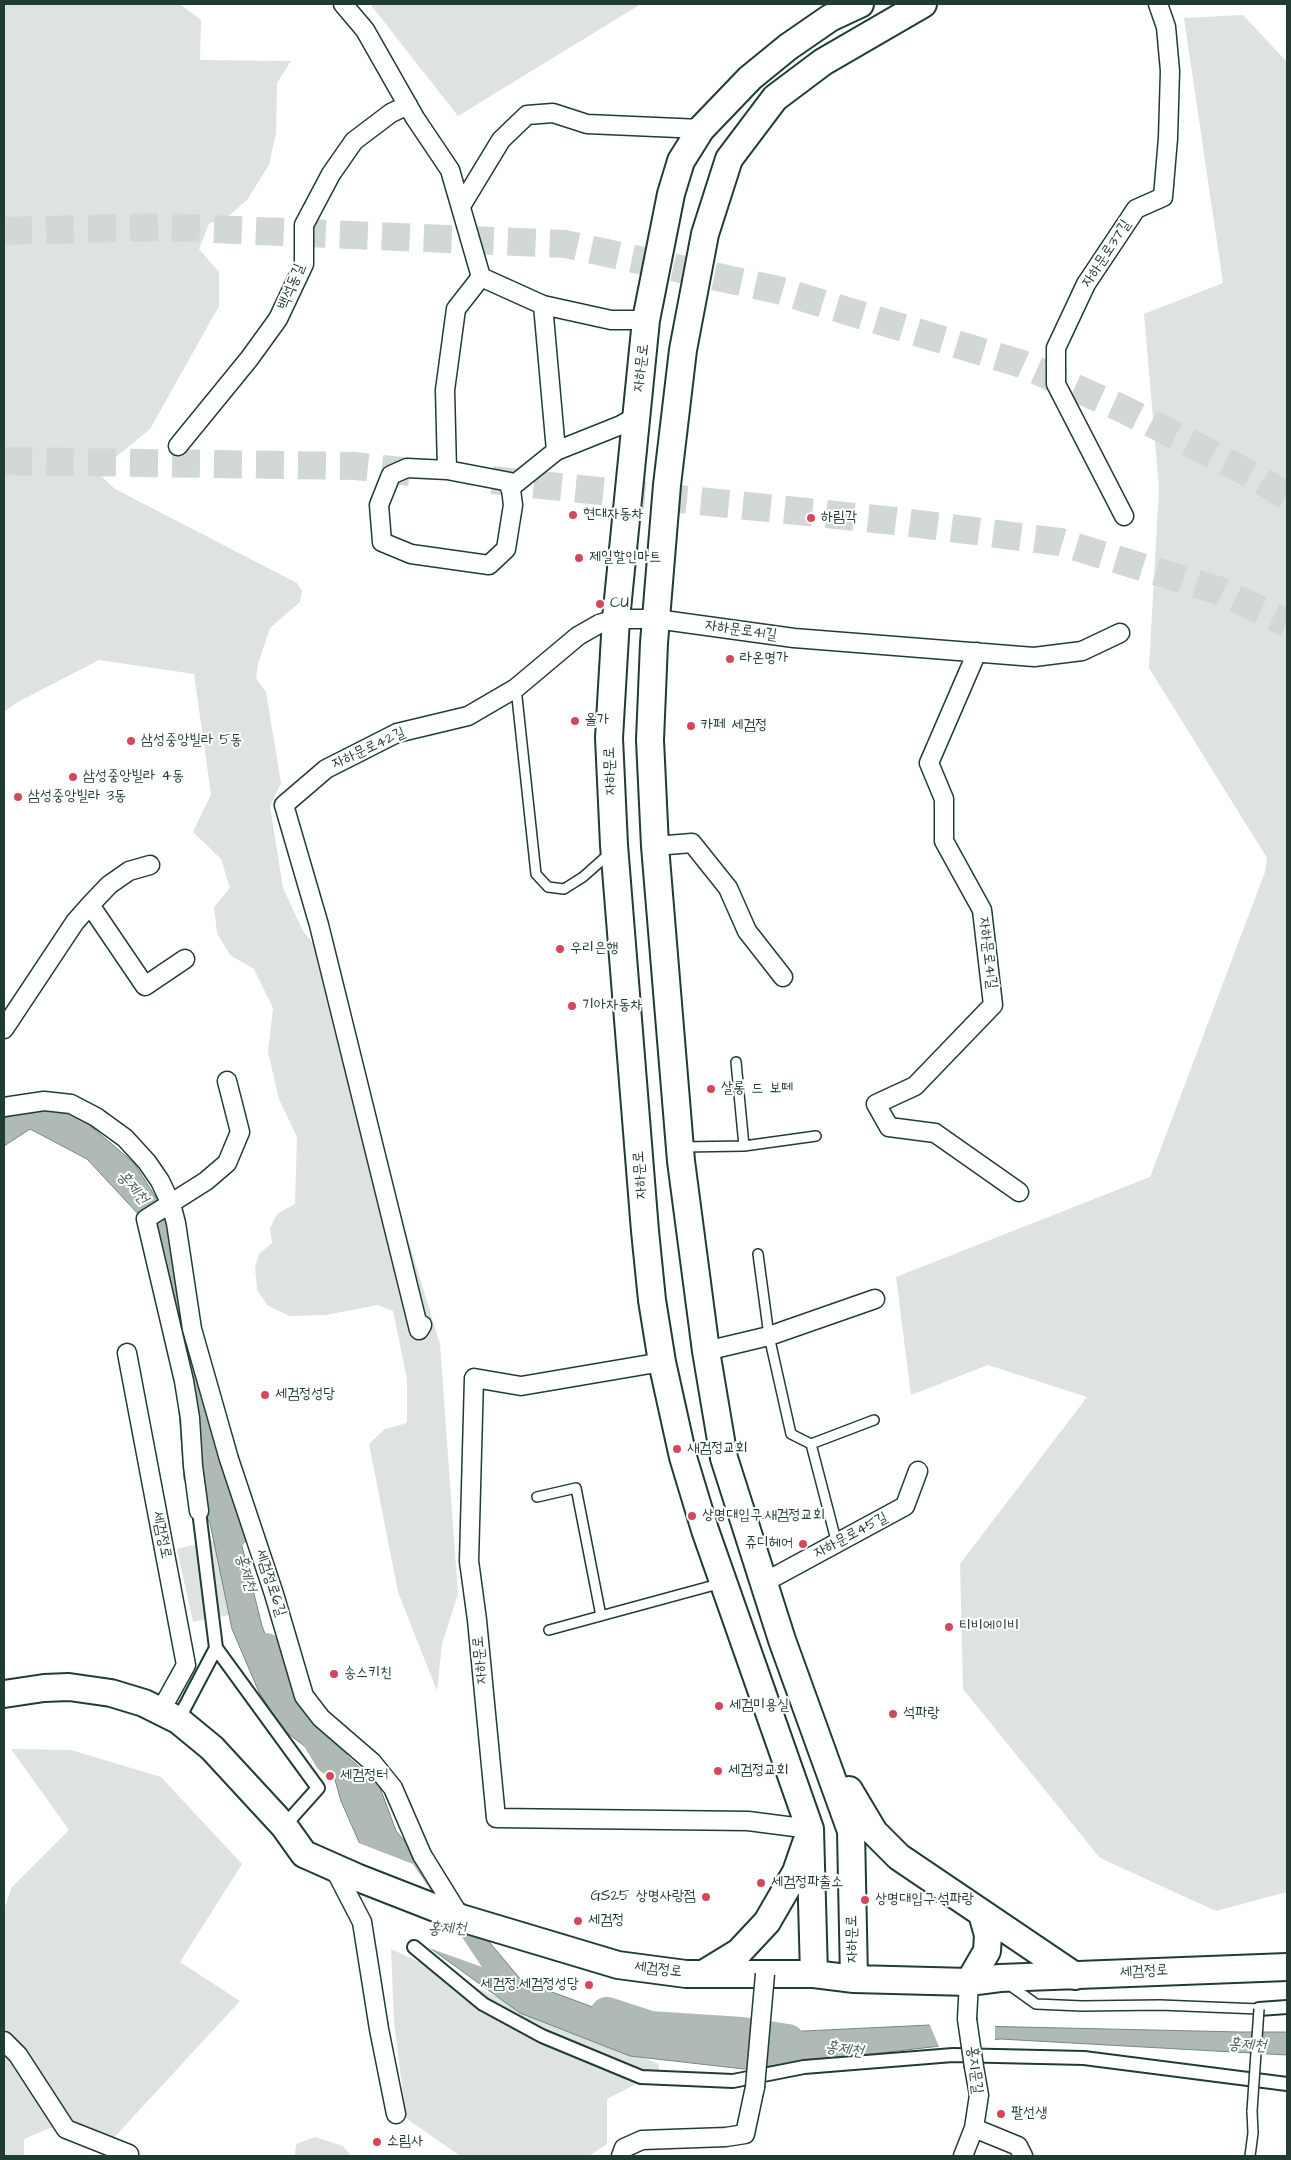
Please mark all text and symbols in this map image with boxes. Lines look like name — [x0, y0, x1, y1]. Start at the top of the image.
street label: 자하문로37길 — [1078, 217, 1136, 291]
street label: 백석동길 — [275, 261, 309, 313]
street label: 자하문로 — [631, 343, 653, 393]
place label: 현대자동차 — [583, 506, 643, 524]
marker: 현대자동차 — [567, 509, 579, 521]
place label: 하림각 — [821, 509, 857, 527]
marker: 하림각 — [805, 512, 817, 524]
place label: 제일할인마트 — [589, 549, 661, 567]
marker: 제일할인마트 — [573, 552, 585, 564]
place label: CU — [610, 595, 629, 613]
marker: CU — [594, 598, 606, 610]
street label: 자하문로41길 — [704, 617, 778, 645]
place label: 라온명가 — [740, 650, 788, 668]
marker: 라온명가 — [724, 653, 736, 665]
place label: 올가 — [585, 712, 609, 730]
marker: 올가 — [569, 715, 581, 727]
place label: 카페 세검정 — [701, 717, 767, 735]
marker: 카페 세검정 — [685, 720, 697, 732]
street label: 자하문로42길 — [329, 724, 409, 774]
place label: 삼성중앙빌라 5동 — [141, 732, 242, 750]
marker: 삼성중앙빌라 5동 — [125, 735, 137, 747]
street label: 자하문로 — [601, 747, 621, 795]
place label: 삼성중앙빌라 4동 — [83, 768, 184, 786]
marker: 삼성중앙빌라 4동 — [67, 771, 79, 783]
place label: 삼성중앙빌라 3동 — [28, 788, 126, 806]
marker: 삼성중앙빌라 3동 — [12, 791, 24, 803]
street label: 자하문로41길 — [974, 916, 1000, 990]
place label: 우리은행 — [570, 940, 618, 958]
marker: 우리은행 — [554, 943, 566, 955]
place label: 기아자동차 — [582, 997, 642, 1015]
marker: 기아자동차 — [566, 1000, 578, 1012]
place label: 살롱 드 보떼 — [721, 1080, 793, 1098]
marker: 살롱 드 보떼 — [705, 1083, 717, 1095]
street label: 자하문로 — [630, 1150, 652, 1200]
water label: 홍제천 — [112, 1167, 152, 1209]
place label: 세검정성당 — [275, 1386, 335, 1404]
marker: 세검정성당 — [259, 1389, 271, 1401]
place label: 새검정교회 — [687, 1440, 747, 1458]
marker: 새검정교회 — [671, 1443, 683, 1455]
place label: 상명대입구.새검정교회 — [702, 1507, 825, 1525]
street label: 자하문로45길 — [811, 1509, 891, 1563]
street label: 세검정로 — [148, 1510, 174, 1560]
marker: 상명대입구.새검정교회 — [686, 1510, 698, 1522]
place label: 쥬디헤어 — [745, 1535, 793, 1553]
marker: 쥬디헤어 — [797, 1538, 809, 1550]
street label: 세검정로6길 — [251, 1547, 289, 1619]
water label: 홍제천 — [230, 1552, 260, 1594]
place label: 티비에이비 — [959, 1618, 1019, 1636]
marker: 티비에이비 — [943, 1621, 955, 1633]
street label: 자하문로 — [470, 1635, 492, 1685]
place label: 송스키친 — [344, 1665, 392, 1683]
marker: 송스키친 — [328, 1668, 340, 1680]
place label: 세검미용실 — [729, 1697, 789, 1715]
marker: 세검미용실 — [713, 1700, 725, 1712]
place label: 석파랑 — [903, 1705, 939, 1723]
marker: 석파랑 — [887, 1708, 899, 1720]
place label: 세검정교회 — [728, 1762, 788, 1780]
marker: 세검정교회 — [712, 1765, 724, 1777]
place label: 세검정터 — [340, 1767, 388, 1785]
marker: 세검정터 — [324, 1770, 336, 1782]
place label: 세검정파출소 — [771, 1874, 843, 1892]
marker: 세검정파출소 — [755, 1877, 767, 1889]
place label: GS25 상명사랑점 — [590, 1888, 696, 1906]
marker: GS25 상명사랑점 — [700, 1891, 712, 1903]
place label: 상명대입구.석파랑 — [875, 1891, 974, 1909]
marker: 상명대입구.석파랑 — [859, 1894, 871, 1906]
place label: 세검정 — [588, 1912, 624, 1930]
marker: 세검정 — [572, 1915, 584, 1927]
street label: 자하문로 — [844, 1915, 862, 1963]
water label: 홍제천 — [428, 1920, 466, 1940]
street label: 세검정로 — [633, 1958, 683, 1982]
street label: 세검정로 — [1119, 1962, 1169, 1982]
place label: 세검정.세검정성당 — [480, 1976, 579, 1994]
marker: 세검정.세검정성당 — [583, 1979, 595, 1991]
water label: 홍제천 — [1227, 2035, 1267, 2057]
water label: 홍제천 — [824, 2038, 864, 2062]
street label: 홍지문길 — [962, 2045, 986, 2095]
place label: 팔선생 — [1011, 2105, 1047, 2123]
marker: 팔선생 — [995, 2108, 1007, 2120]
place label: 소림사 — [387, 2133, 423, 2151]
marker: 소림사 — [371, 2136, 383, 2148]

